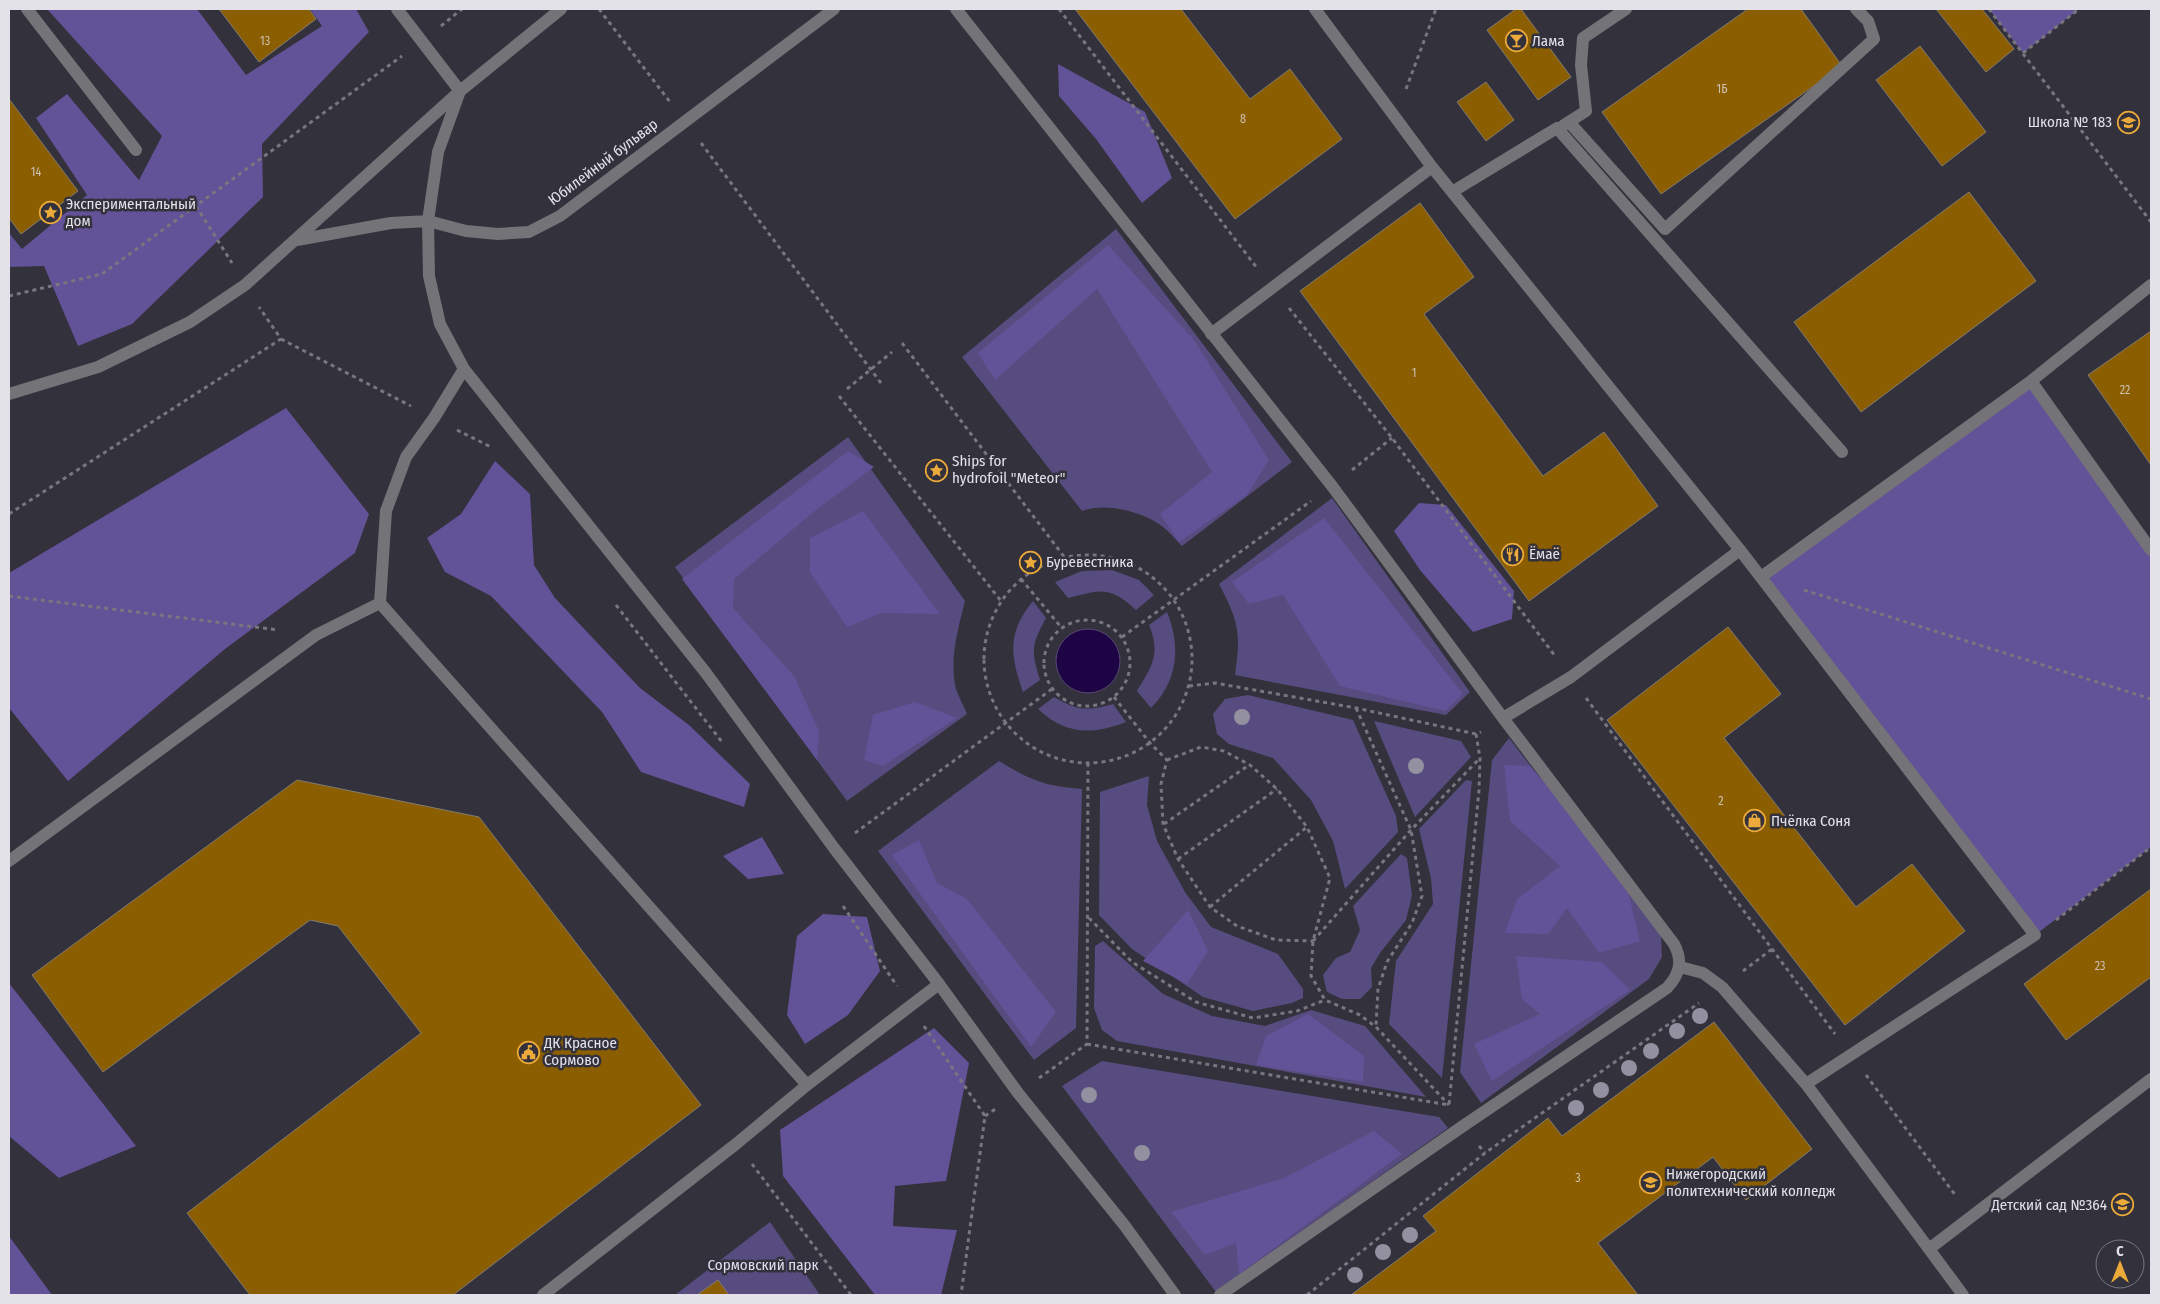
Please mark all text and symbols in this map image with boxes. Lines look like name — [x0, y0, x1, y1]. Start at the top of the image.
bar icon: Лама — [1504, 29, 1528, 53]
place label: Лама — [1532, 32, 1565, 50]
house number: 13 — [260, 34, 270, 48]
house number: 1Б — [1717, 82, 1727, 96]
school or university icon: Школа № 183 — [2116, 110, 2140, 134]
house number: 8 — [1240, 112, 1246, 126]
place label: Школа № 183 — [2028, 113, 2112, 131]
street label: Юбилейный бульвар — [545, 115, 661, 209]
house number: 14 — [31, 165, 41, 179]
place label: Экспериментальный дом — [66, 195, 196, 230]
place icon: Экспериментальный дом — [38, 201, 62, 225]
house number: 1 — [1412, 366, 1416, 380]
house number: 22 — [2120, 383, 2130, 397]
place label: Ships for hydrofoil "Meteor" — [952, 452, 1065, 487]
place icon: Ships for hydrofoil "Meteor" — [924, 458, 948, 482]
restaurant icon: Ёмаё — [1501, 542, 1525, 566]
place label: Ёмаё — [1529, 545, 1560, 563]
place icon: Буревестника — [1018, 550, 1042, 574]
place label: Буревестника — [1046, 553, 1134, 571]
house number: 2 — [1718, 794, 1724, 808]
shop icon: Пчёлка Соня — [1743, 809, 1767, 833]
place label: Пчёлка Соня — [1771, 812, 1851, 830]
house number: 23 — [2095, 959, 2105, 973]
place label: ДК Красное Сормово — [543, 1034, 617, 1069]
public building icon: ДК Красное Сормово — [516, 1040, 540, 1064]
place label: Нижегородский политехнический колледж — [1666, 1165, 1836, 1200]
house number: 3 — [1575, 1171, 1581, 1185]
school or university icon: Нижегородский политехнический колледж — [1638, 1171, 1662, 1195]
school or university icon: Детский сад №364 — [2111, 1193, 2135, 1217]
place label: Детский сад №364 — [1991, 1196, 2107, 1214]
north arrow — [2095, 1239, 2145, 1289]
text: С — [2116, 1243, 2124, 1260]
park label: Сормовский парк — [707, 1256, 819, 1274]

